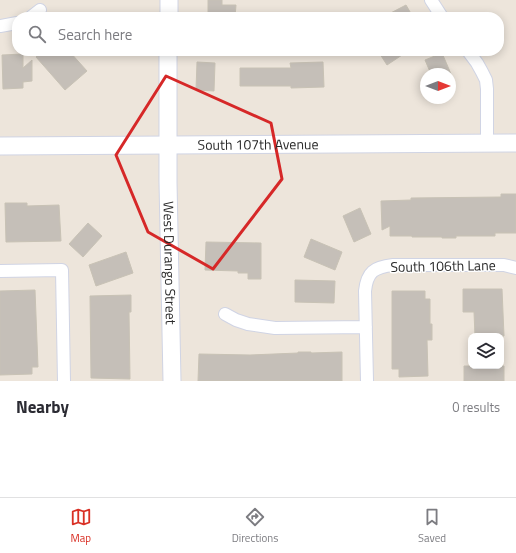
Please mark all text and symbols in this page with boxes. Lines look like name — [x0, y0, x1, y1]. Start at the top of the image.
search box — [12, 12, 504, 56]
icon: search — [26, 23, 48, 45]
text: Search here — [58, 23, 132, 46]
north arrow — [420, 68, 456, 104]
street label: South 107th Avenue — [197, 133, 318, 155]
street label: West Durango Street — [158, 201, 182, 325]
street label: South 106th Lane — [390, 254, 496, 277]
map controls — [468, 333, 504, 369]
button: layers — [468, 333, 504, 369]
text: Nearby — [16, 394, 69, 420]
text: 0 results — [452, 397, 500, 417]
tab: Map — [70, 506, 92, 546]
tab: Directions — [232, 506, 278, 546]
tab: Saved — [418, 506, 446, 546]

